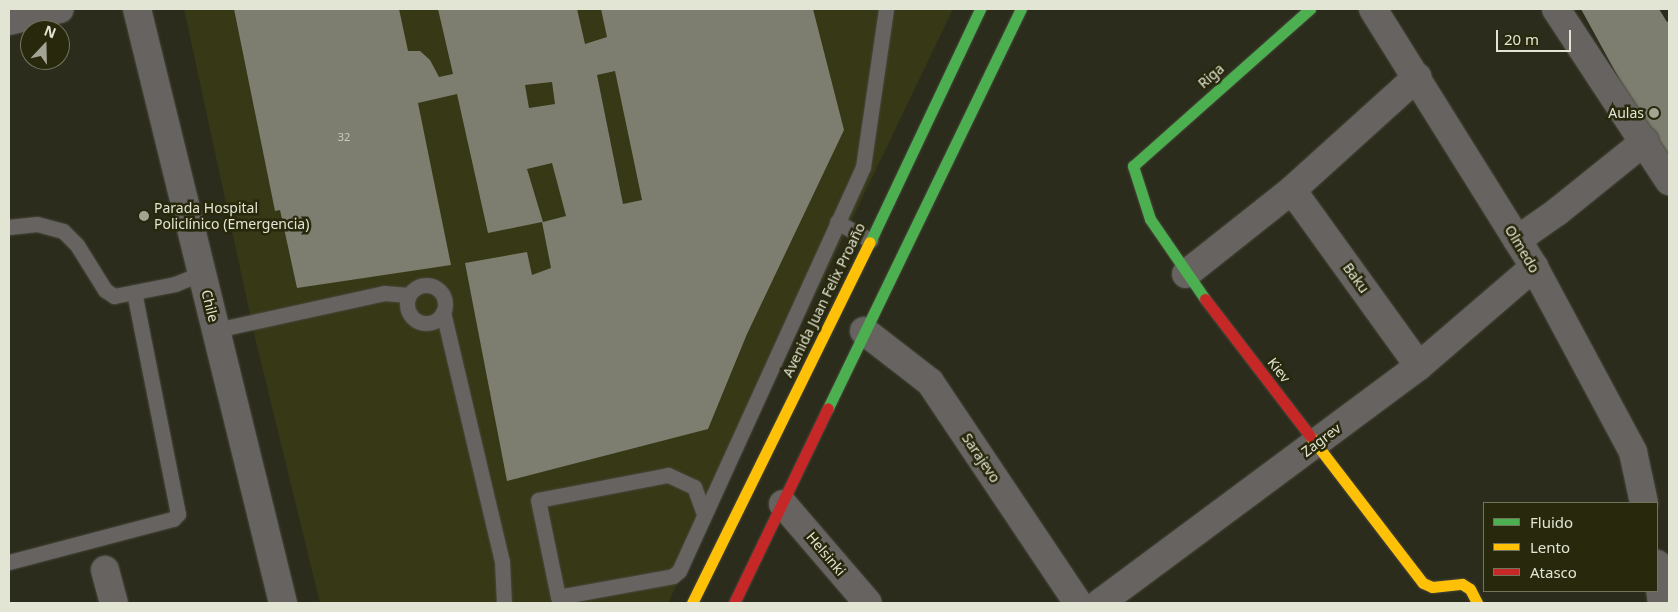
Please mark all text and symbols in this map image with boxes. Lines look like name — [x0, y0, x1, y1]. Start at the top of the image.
north arrow — [20, 20, 70, 70]
scale bar — [1498, 20, 1573, 52]
text: N — [41, 21, 59, 42]
text: 20 m — [1504, 29, 1539, 49]
street label: Riga — [1195, 60, 1227, 92]
place label: Aulas — [1608, 105, 1644, 121]
marker: Aulas — [1648, 107, 1660, 119]
house number: 32 — [338, 130, 350, 144]
place label: Parada Hospital Policlínico (Emergencia) — [154, 200, 309, 232]
marker: Parada Hospital Policlínico (Emergencia) — [138, 210, 150, 222]
street label: Avenida Juan Felix Proaño — [779, 220, 869, 380]
street label: Olmedo — [1501, 222, 1543, 276]
street label: Baku — [1339, 260, 1373, 296]
street label: Chile — [198, 288, 222, 324]
street label: Kiev — [1264, 354, 1294, 386]
street label: Zagrev — [1298, 420, 1344, 460]
street label: Sarajevo — [958, 430, 1004, 486]
legend — [1483, 502, 1658, 592]
text: Fluido — [1530, 512, 1573, 532]
street label: Helsinki — [803, 529, 849, 579]
text: Lento — [1530, 537, 1570, 557]
text: Atasco — [1530, 562, 1577, 582]

